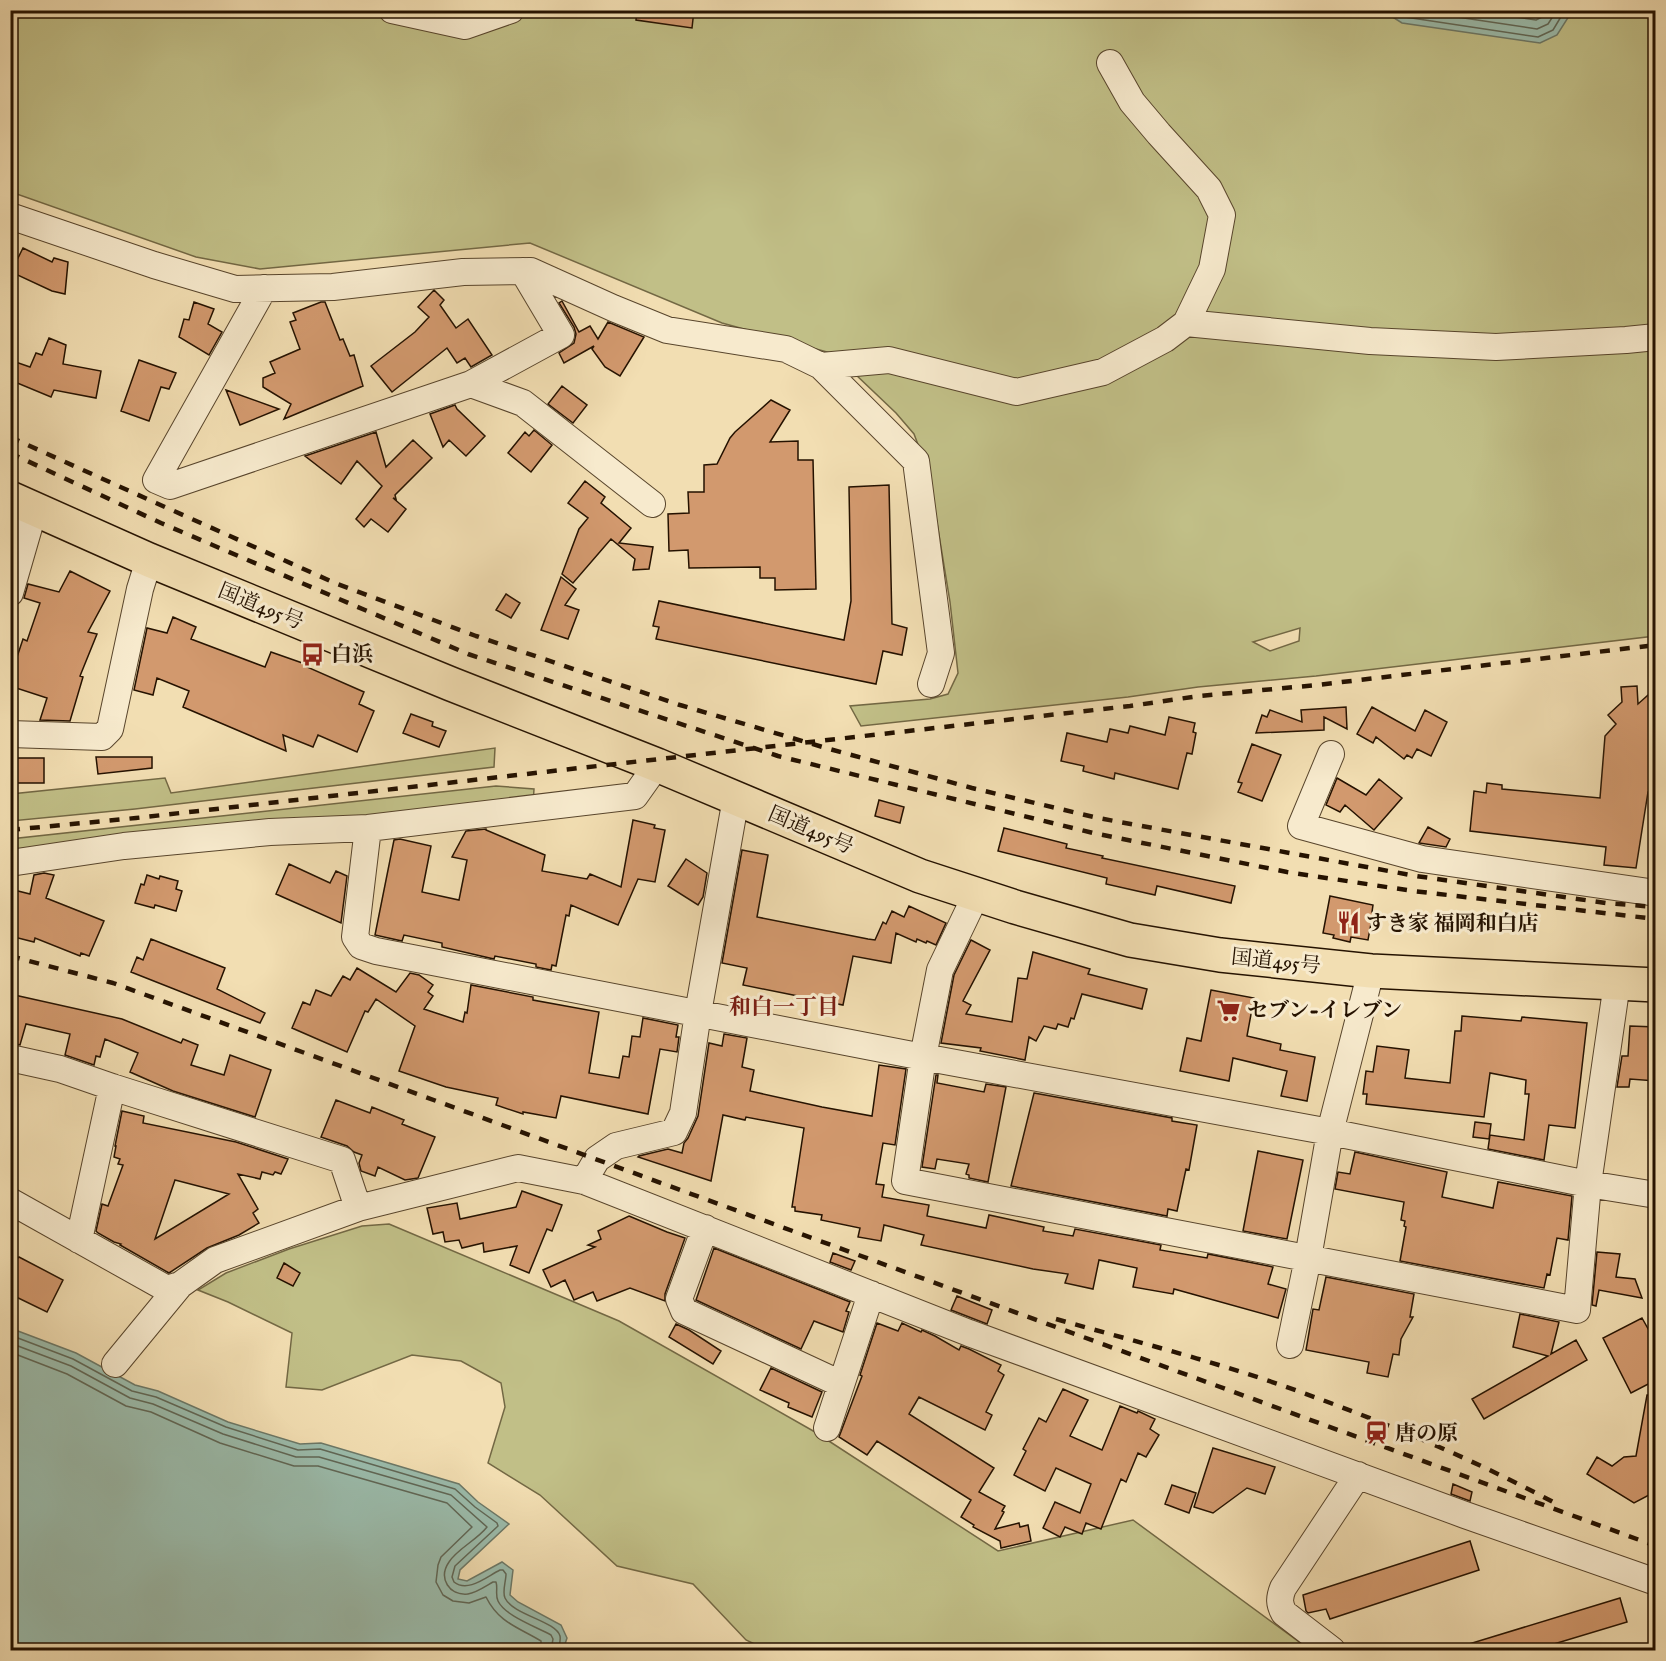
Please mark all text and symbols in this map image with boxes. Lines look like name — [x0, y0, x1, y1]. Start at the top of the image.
street label: 国道495号 — [214, 578, 307, 637]
bus stop icon: 白浜 — [300, 641, 326, 667]
place label: 白浜 — [331, 642, 373, 669]
street label: 国道495号 — [764, 801, 857, 861]
restaurant icon: すき家 福岡和白店 — [1335, 910, 1361, 936]
place label: すき家 福岡和白店 — [1366, 911, 1539, 938]
street label: 国道495号 — [1230, 944, 1322, 981]
district label: 和白一丁目 — [729, 994, 839, 1022]
supermarket icon: セブン-イレブン — [1216, 997, 1242, 1023]
place label: セブン-イレブン — [1247, 998, 1402, 1025]
station icon: 唐の原 — [1364, 1420, 1390, 1446]
place label: 唐の原 — [1395, 1421, 1458, 1448]

